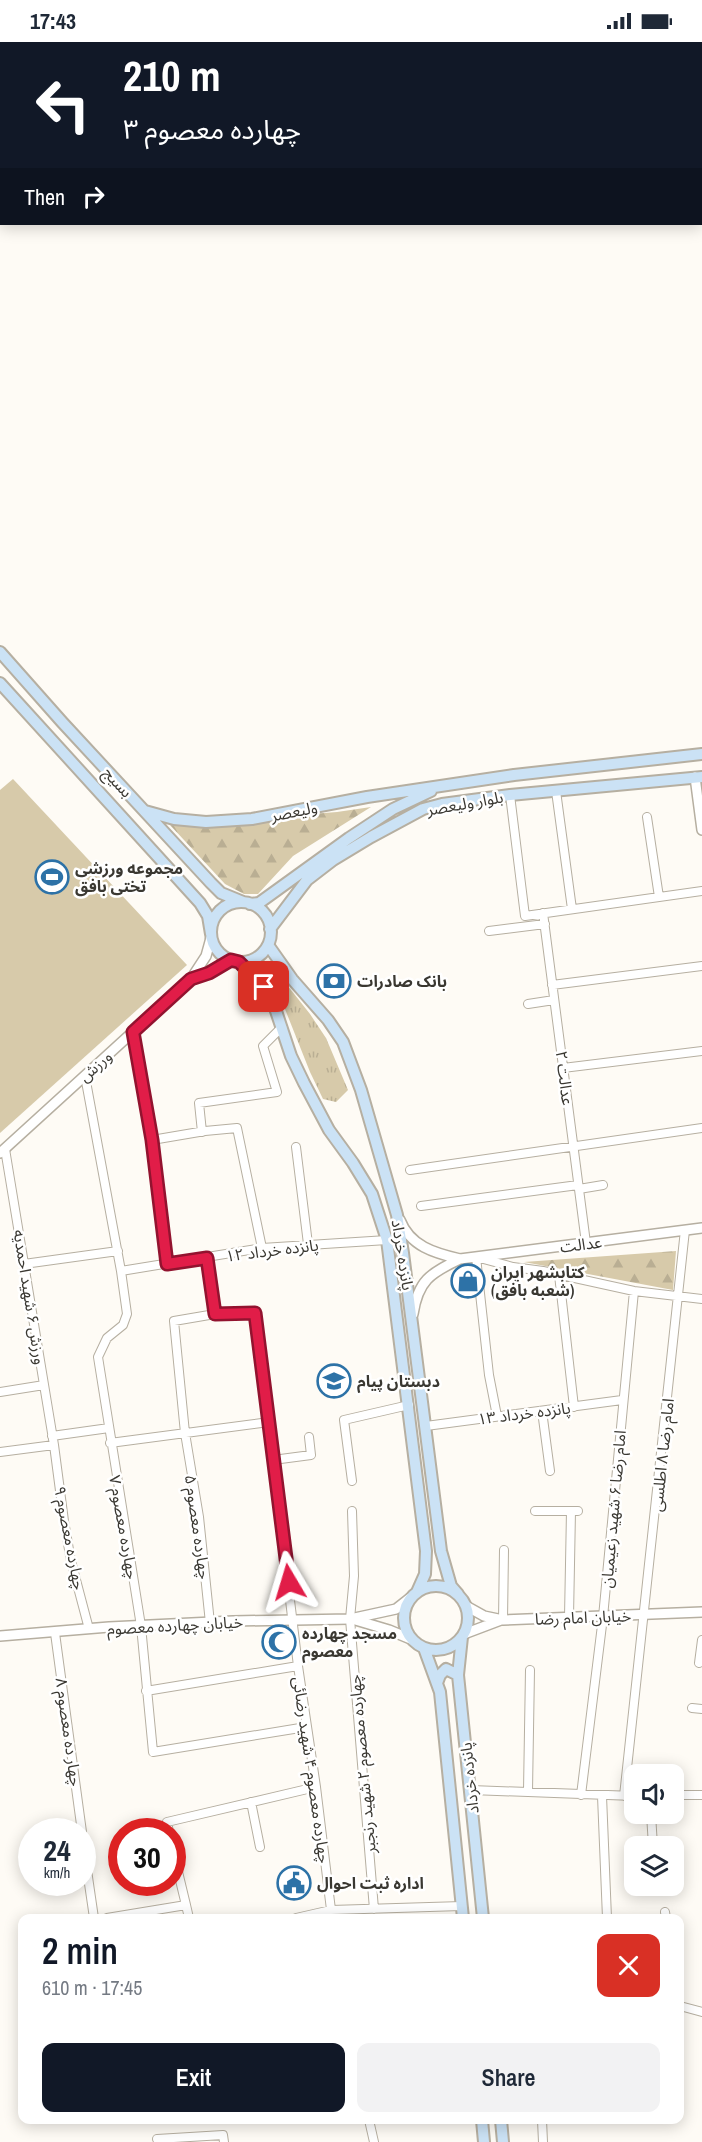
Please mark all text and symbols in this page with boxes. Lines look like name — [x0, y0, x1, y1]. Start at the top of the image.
text: 17:43 — [30, 6, 76, 36]
text: 210 m — [123, 48, 221, 104]
icon: left — [24, 66, 102, 144]
text: چهارده معصوم ۳ — [123, 111, 301, 147]
icon: right — [77, 180, 110, 213]
text: Then — [24, 182, 65, 212]
street label: بسیج — [97, 762, 138, 803]
street label: بلوار ولیعصر — [424, 785, 505, 821]
street label: ولیعصر — [268, 796, 319, 826]
place label: مجموعه ورزشی تختی بافق — [75, 857, 183, 897]
sports icon: مجموعه ورزشی تختی بافق — [34, 859, 70, 895]
pin — [238, 961, 289, 1012]
bank icon: بانک صادرات — [316, 963, 352, 999]
icon: arrive — [247, 970, 280, 1003]
place label: بانک صادرات — [357, 970, 447, 992]
street label: ورزش — [74, 1045, 116, 1087]
street label: عدالت ۲ — [551, 1049, 579, 1107]
street label: پانزده خرداد — [386, 1218, 419, 1292]
street label: ورزش ۶ شهید احمدیه — [8, 1228, 52, 1366]
street label: عدالت — [559, 1231, 603, 1257]
street label: پانزده خرداد ۱۲ — [224, 1233, 320, 1267]
place label: کتابشهر ایران (شعبه بافق) — [491, 1261, 585, 1301]
shop icon: کتابشهر ایران (شعبه بافق) — [450, 1263, 486, 1299]
school or university icon: دبستان پیام — [316, 1363, 352, 1399]
place label: دبستان پیام — [357, 1370, 440, 1393]
street label: پانزده خرداد ۱۳ — [476, 1396, 572, 1430]
street label: امام رضا ۸ اطلسی — [645, 1397, 681, 1513]
street label: امام رضا ۶ شهید زعیمیان — [595, 1429, 633, 1589]
street label: چهارده معصوم ۷ — [102, 1473, 144, 1581]
street label: چهارده معصوم ۵ — [178, 1473, 216, 1581]
street label: چهارده معصوم ۹ — [47, 1484, 91, 1592]
position arrow — [257, 1550, 321, 1614]
street label: خیابان امام رضا — [534, 1604, 632, 1632]
street label: خیابان چهارده معصوم — [106, 1610, 244, 1642]
place label: مسجد چهارده معصوم — [302, 1622, 397, 1663]
mosque icon: مسجد چهارده معصوم — [261, 1624, 297, 1660]
street label: چهارده معصوم ۲ شهید رنجبر — [343, 1673, 383, 1855]
street label: چهارده معصوم ۴ شهید رضائی — [286, 1675, 336, 1865]
street label: چهار ده معصوم ۸ — [49, 1676, 88, 1788]
street label: پانزده خرداد — [454, 1741, 484, 1815]
map controls — [624, 1764, 684, 1896]
button: sound — [624, 1764, 684, 1824]
speed limit sign: 30 — [108, 1818, 186, 1896]
text: 24 — [43, 1830, 71, 1870]
button: layers — [624, 1836, 684, 1896]
text: km/h — [44, 1862, 70, 1883]
public building icon: اداره ثبت احوال — [276, 1865, 312, 1901]
place label: اداره ثبت احوال — [317, 1872, 424, 1894]
text: 2 min — [42, 1927, 118, 1975]
button: close — [597, 1934, 660, 1997]
text: 610 m · 17:45 — [42, 1974, 142, 2001]
button: Exit — [42, 2043, 345, 2112]
button: Share — [357, 2043, 660, 2112]

